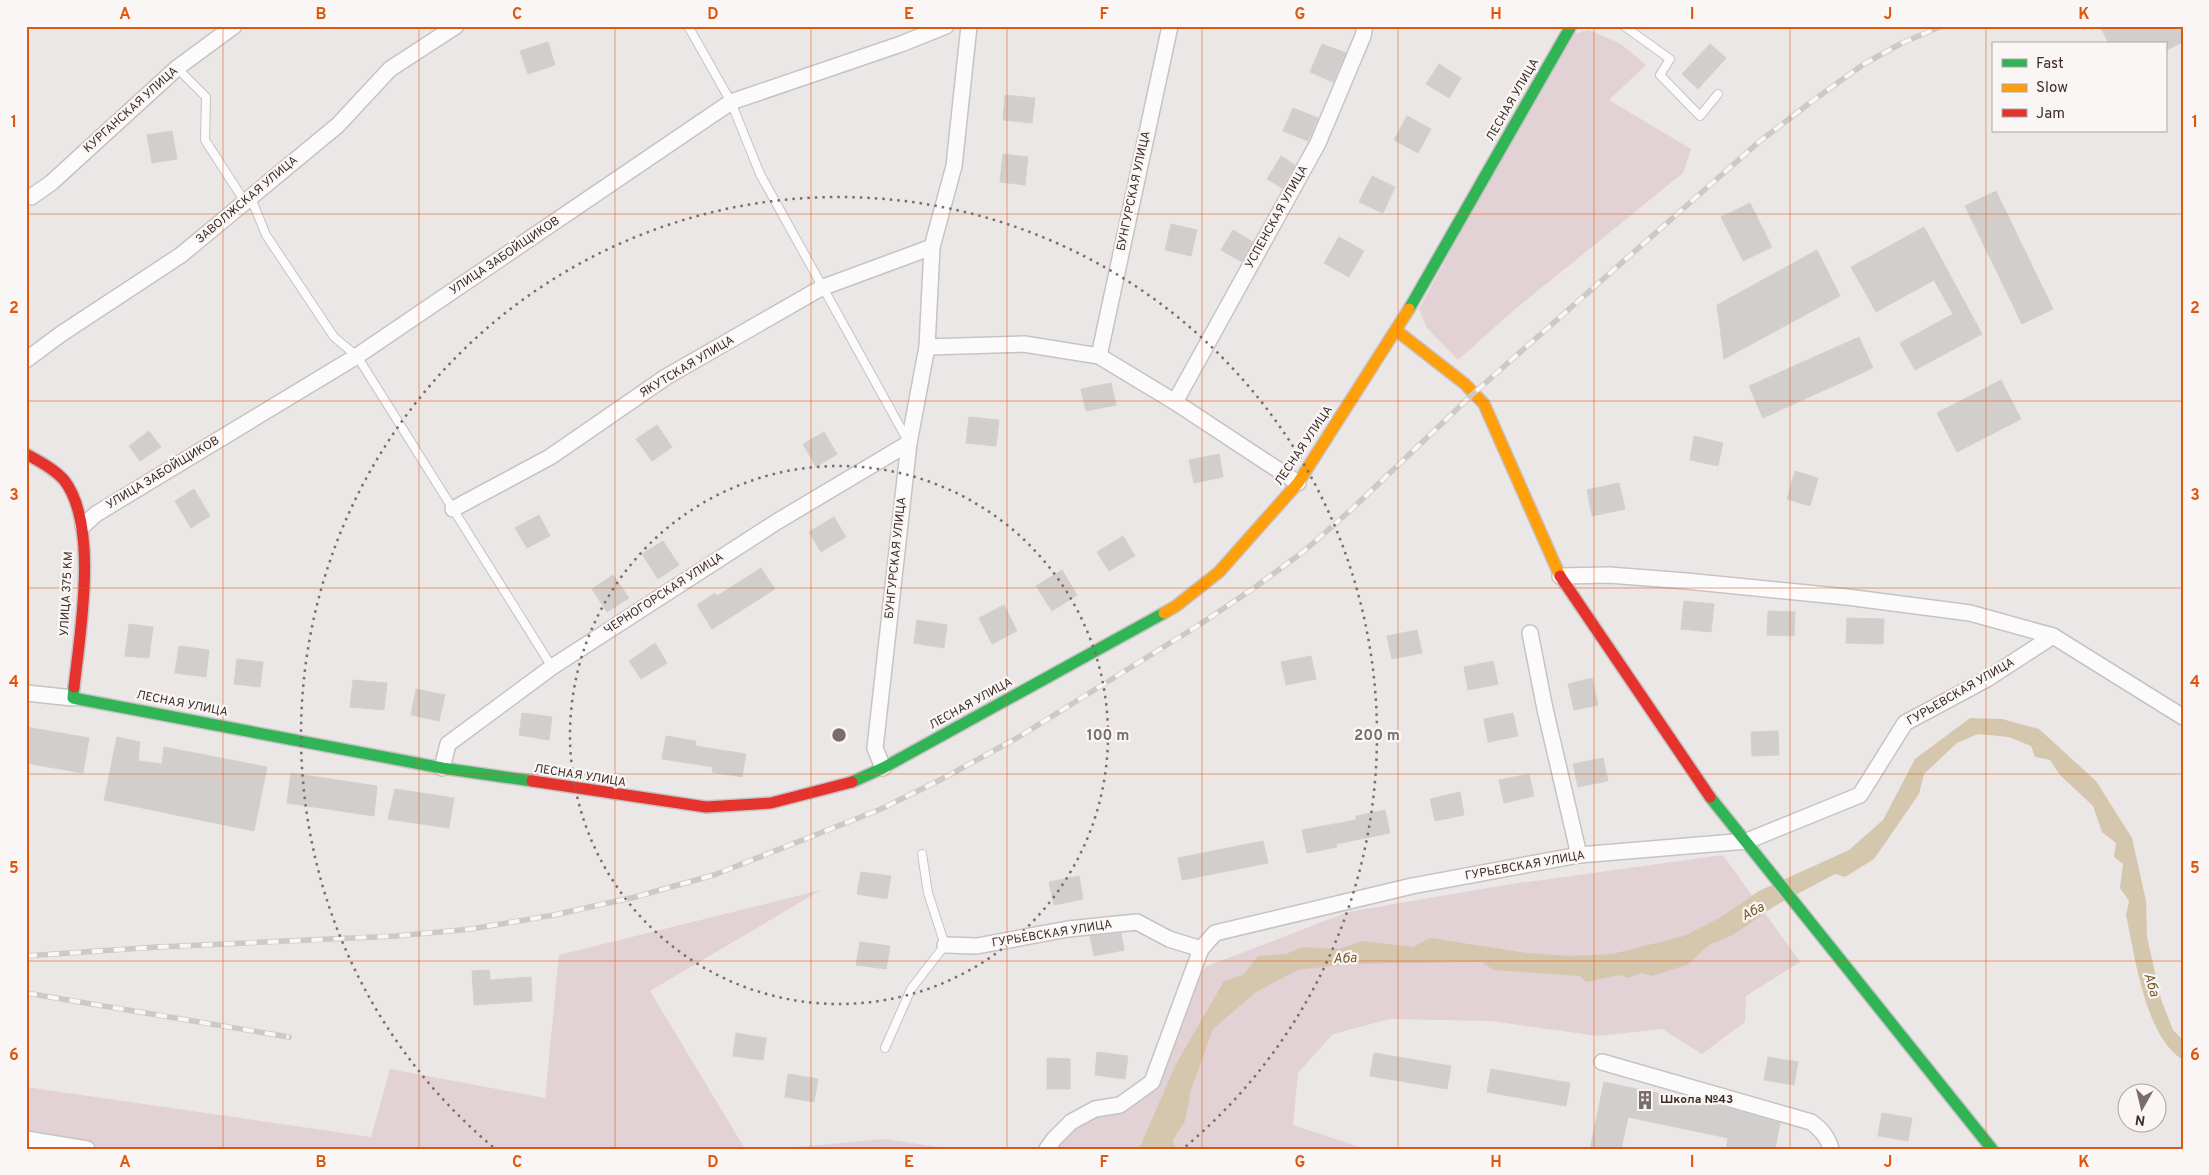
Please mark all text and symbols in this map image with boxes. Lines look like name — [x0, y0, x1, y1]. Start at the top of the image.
text: A — [119, 5, 131, 25]
text: B — [315, 5, 327, 25]
text: C — [512, 5, 522, 25]
text: D — [707, 5, 719, 25]
text: E — [904, 5, 914, 25]
text: F — [1099, 5, 1109, 25]
text: G — [1295, 5, 1305, 25]
text: H — [1490, 5, 1502, 25]
text: I — [1690, 5, 1694, 25]
text: J — [1884, 5, 1892, 25]
text: K — [2078, 5, 2090, 25]
legend — [1992, 42, 2166, 132]
text: Fast — [2036, 55, 2064, 74]
street label: ЛЕСНАЯ УЛИЦА — [1483, 56, 1543, 144]
street label: КУРГАНСКАЯ УЛИЦА — [80, 63, 182, 157]
text: Slow — [2036, 79, 2068, 98]
text: Jam — [2036, 105, 2065, 124]
text: 1 — [11, 113, 17, 133]
text: 1 — [2192, 113, 2198, 133]
street label: БУНГУРСКАЯ УЛИЦА — [1113, 129, 1155, 253]
street label: ЗАВОЛЖСКАЯ УЛИЦА — [193, 153, 301, 247]
street label: УСПЕНСКАЯ УЛИЦА — [1242, 163, 1312, 271]
street label: УЛИЦА ЗАБОЙЩИКОВ — [447, 213, 563, 299]
text: 2 — [9, 299, 19, 319]
text: 2 — [2190, 299, 2200, 319]
street label: ЯКУТСКАЯ УЛИЦА — [637, 332, 737, 402]
street label: ЛЕСНАЯ УЛИЦА — [1271, 403, 1337, 489]
street label: УЛИЦА ЗАБОЙЩИКОВ — [103, 433, 223, 513]
text: 3 — [9, 486, 19, 506]
text: 3 — [2190, 486, 2200, 506]
street label: БУНГУРСКАЯ УЛИЦА — [882, 496, 910, 620]
street label: ЧЕРНОГОРСКАЯ УЛИЦА — [601, 549, 727, 639]
street label: УЛИЦА 375 КМ — [57, 551, 77, 637]
street label: ГУРЬЕВСКАЯ УЛИЦА — [1904, 655, 2018, 729]
text: 4 — [9, 673, 19, 693]
text: 4 — [2190, 673, 2200, 693]
street label: ЛЕСНАЯ УЛИЦА — [926, 674, 1016, 734]
street label: ЛЕСНАЯ УЛИЦА — [135, 687, 229, 721]
centre of rings — [830, 726, 848, 744]
text: 100 m — [1087, 727, 1129, 746]
text: 200 m — [1354, 727, 1400, 746]
street label: ЛЕСНАЯ УЛИЦА — [533, 761, 627, 791]
street label: ГУРЬЕВСКАЯ УЛИЦА — [1464, 848, 1586, 884]
text: 5 — [9, 859, 19, 879]
text: 5 — [2190, 859, 2200, 879]
water label: Аба — [1738, 899, 1768, 925]
street label: ГУРЬЕВСКАЯ УЛИЦА — [991, 917, 1113, 951]
water label: Аба — [1333, 950, 1358, 968]
water label: Аба — [2140, 971, 2163, 1000]
text: 6 — [9, 1046, 19, 1066]
text: 6 — [2190, 1046, 2200, 1066]
north arrow — [2116, 1082, 2166, 1132]
building icon: Школа №43 — [1634, 1089, 1656, 1111]
place label: Школа №43 — [1660, 1092, 1733, 1108]
text: N — [2134, 1110, 2147, 1129]
text: A — [119, 1153, 131, 1173]
text: B — [315, 1153, 327, 1173]
text: C — [512, 1153, 522, 1173]
text: D — [707, 1153, 719, 1173]
text: E — [904, 1153, 914, 1173]
text: F — [1099, 1153, 1109, 1173]
text: G — [1295, 1153, 1305, 1173]
text: H — [1490, 1153, 1502, 1173]
text: I — [1690, 1153, 1694, 1173]
text: J — [1884, 1153, 1892, 1173]
text: K — [2078, 1153, 2090, 1173]

